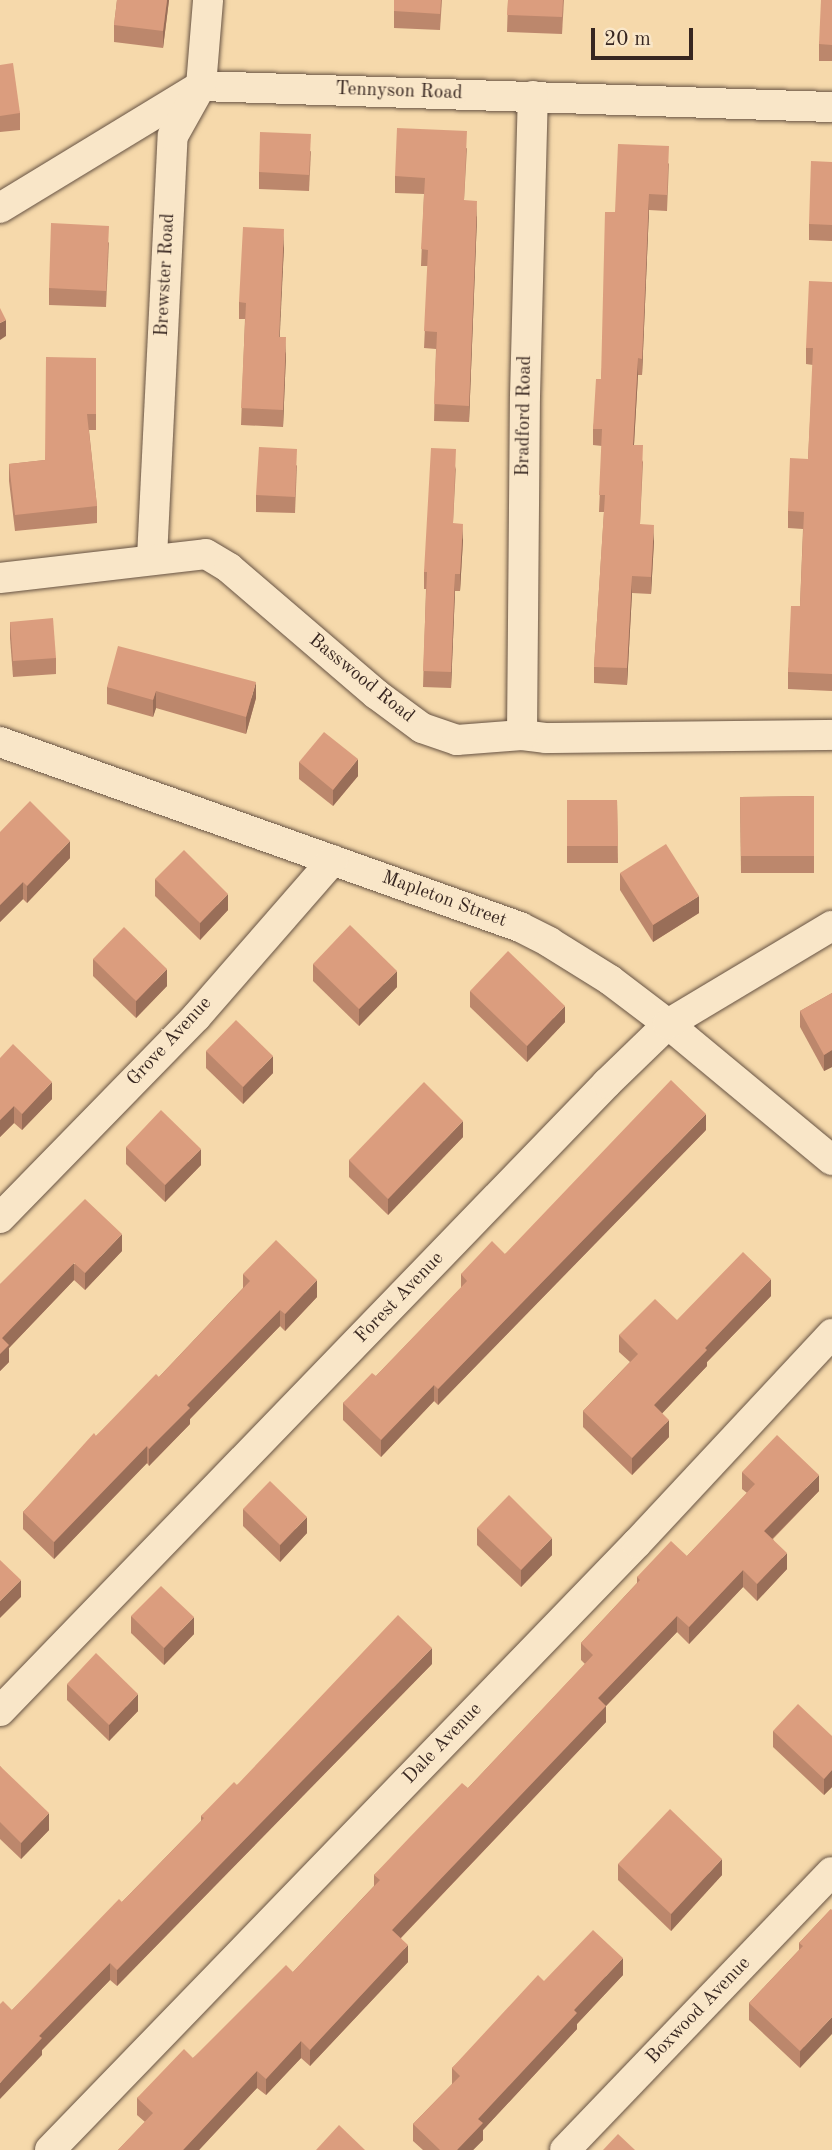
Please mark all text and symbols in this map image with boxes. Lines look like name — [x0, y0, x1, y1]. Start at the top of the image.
scale bar — [594, 14, 696, 58]
text: 20 m — [604, 29, 651, 50]
street label: Tennyson Road — [335, 78, 463, 106]
street label: Brewster Road — [151, 213, 181, 337]
street label: Bradford Road — [513, 355, 537, 477]
street label: Basswood Road — [304, 629, 418, 729]
street label: Mapleton Street — [379, 867, 509, 933]
street label: Grove Avenue — [123, 993, 217, 1091]
street label: Forest Avenue — [351, 1248, 449, 1348]
street label: Dale Avenue — [399, 1699, 487, 1789]
street label: Boxwood Avenue — [642, 1953, 756, 2069]

